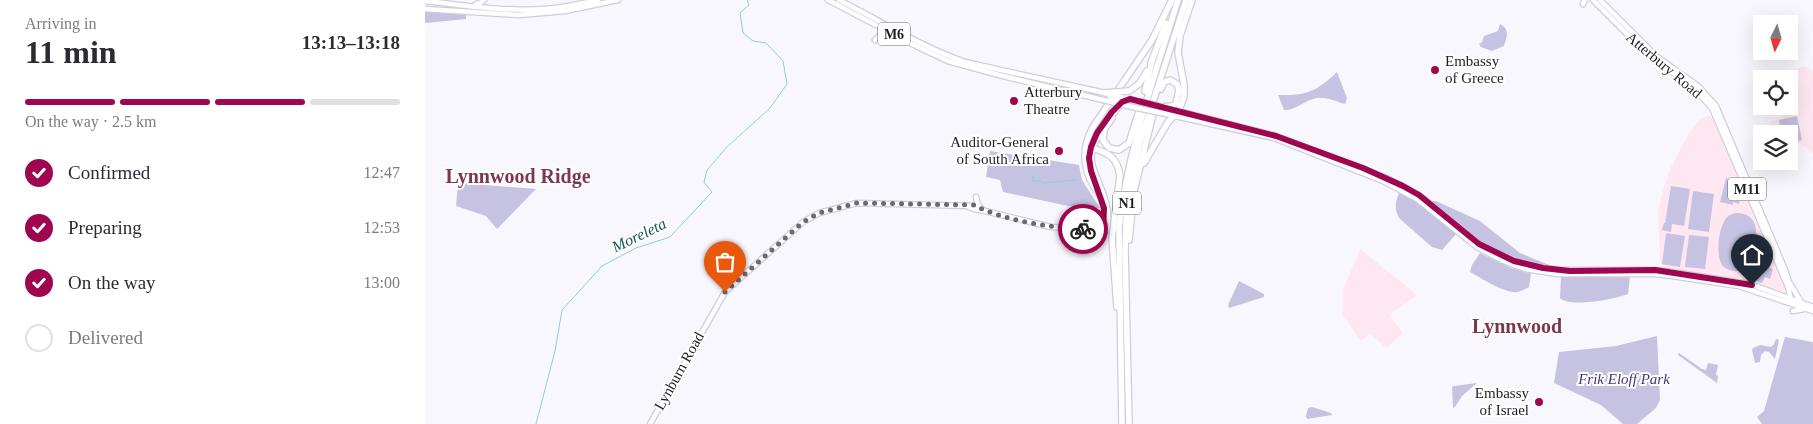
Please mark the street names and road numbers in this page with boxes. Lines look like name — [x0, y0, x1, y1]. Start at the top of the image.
road number: M6 — [878, 22, 910, 46]
street label: Atterbury Road — [1623, 29, 1705, 102]
road number: M11 — [1728, 178, 1766, 200]
road number: N1 — [1113, 192, 1141, 214]
street label: Lynburn Road — [651, 329, 707, 413]

